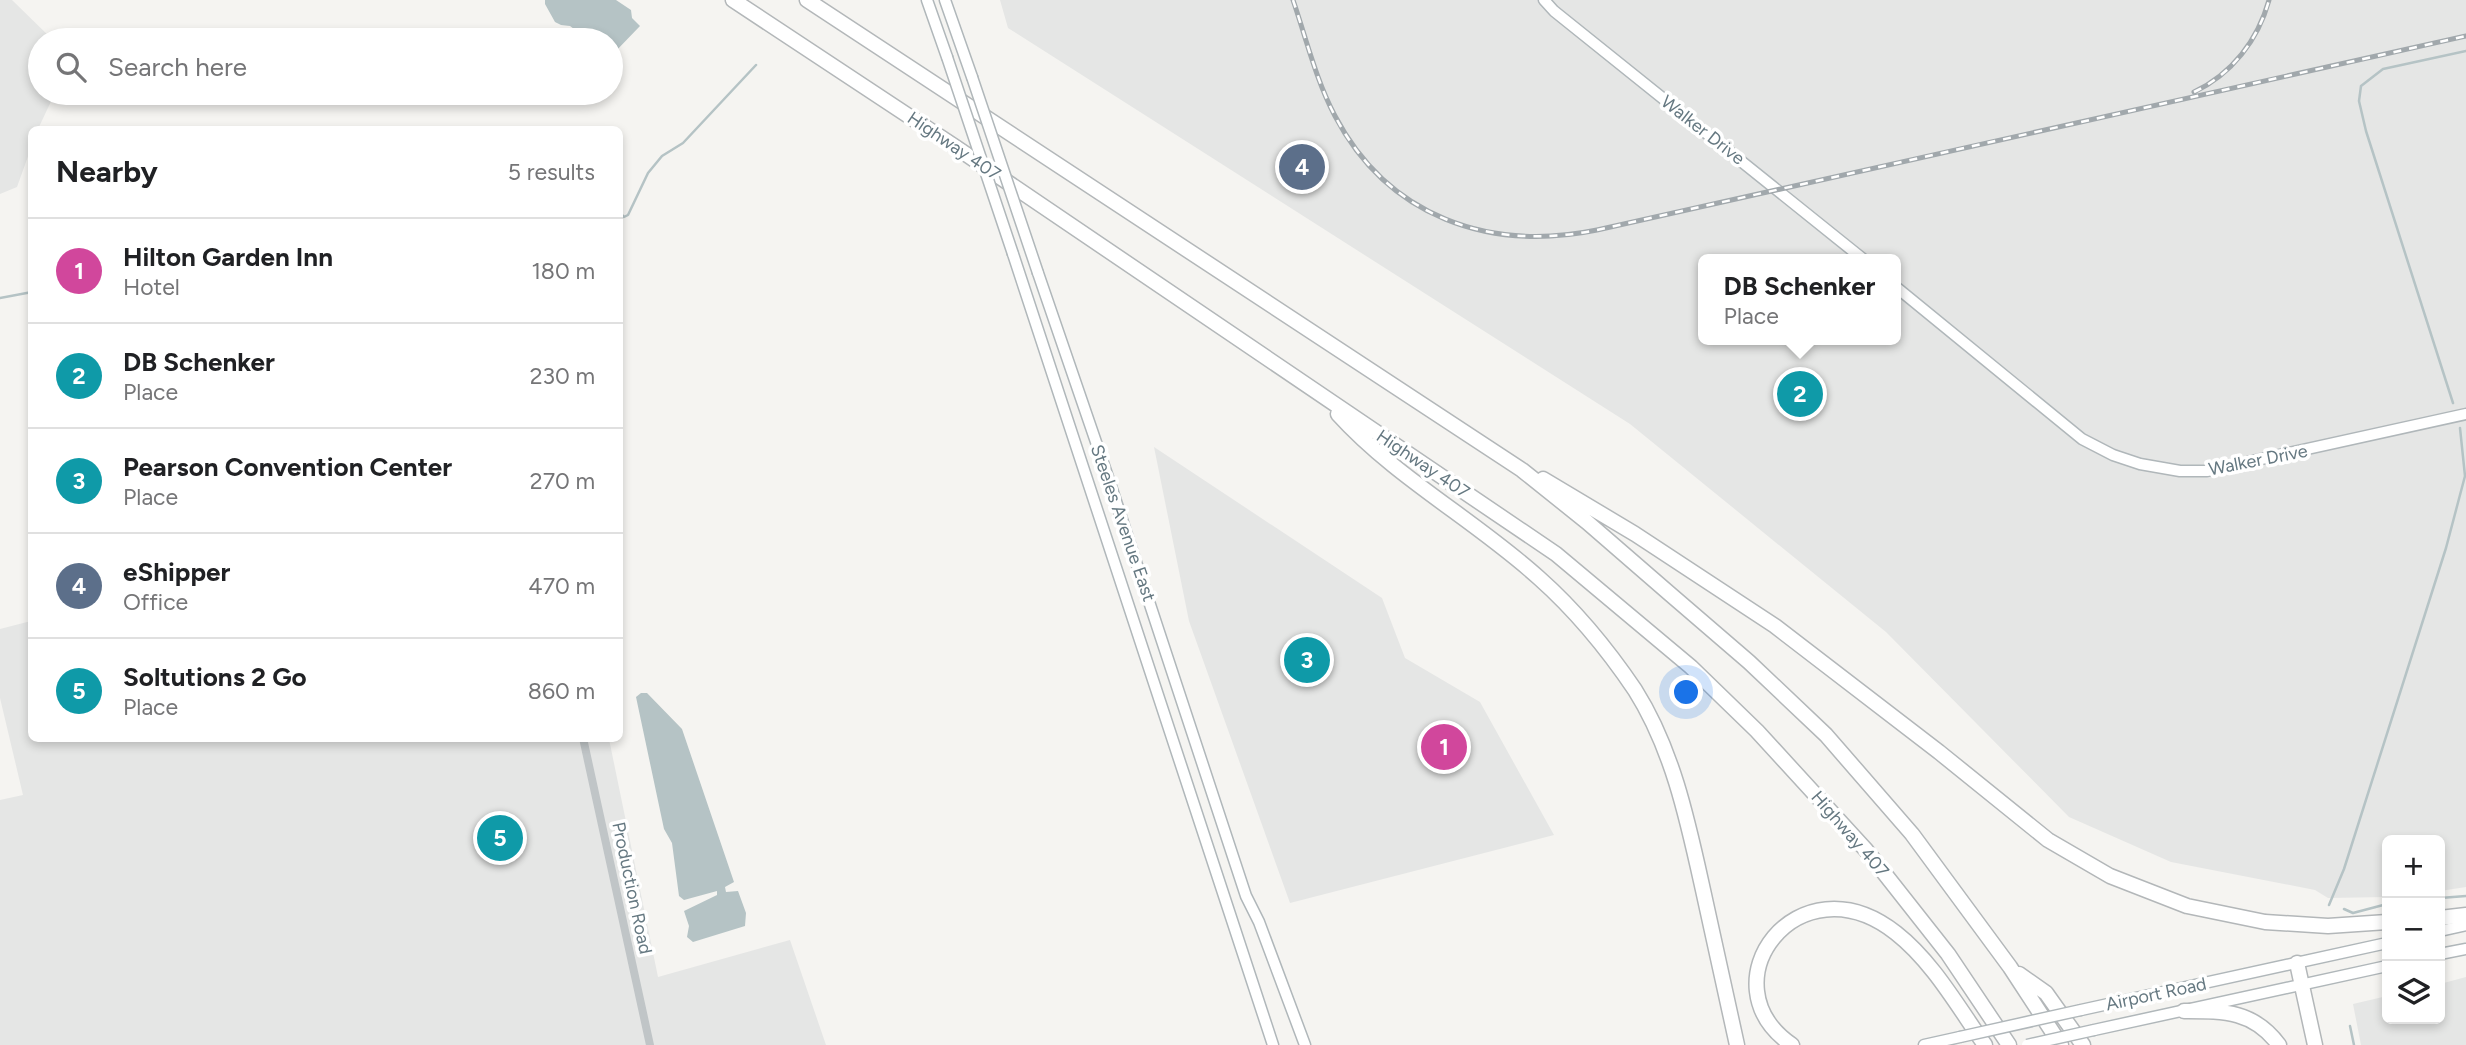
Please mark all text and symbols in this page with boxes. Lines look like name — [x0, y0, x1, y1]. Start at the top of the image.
search box — [28, 28, 623, 105]
icon: search — [52, 48, 90, 86]
text: Search here — [108, 51, 247, 83]
street label: Walker Drive — [1657, 90, 1749, 170]
street label: Highway 407 — [903, 107, 1005, 185]
pin: 4 — [1279, 141, 1325, 193]
text: Nearby — [56, 153, 158, 190]
text: 5 results — [508, 158, 595, 186]
text: Hilton Garden Inn — [123, 241, 333, 273]
popup — [1698, 254, 1901, 345]
text: 1 — [74, 257, 84, 285]
text: 180 m — [531, 257, 595, 285]
text: DB Schenker — [1724, 270, 1875, 302]
text: Hotel — [123, 273, 180, 301]
text: Place — [1724, 302, 1779, 330]
text: DB Schenker — [123, 346, 275, 378]
text: 2 — [72, 362, 86, 390]
text: 230 m — [530, 362, 595, 390]
pin: 2 — [1777, 368, 1823, 420]
text: Place — [123, 378, 178, 406]
street label: Highway 407 — [1372, 425, 1474, 503]
street label: Walker Drive — [2207, 440, 2309, 480]
street label: Steeles Avenue East — [1086, 442, 1160, 605]
text: Pearson Convention Center — [123, 451, 452, 483]
text: 3 — [73, 467, 85, 495]
text: 270 m — [530, 467, 595, 495]
text: Place — [123, 483, 178, 511]
text: eShipper — [123, 556, 230, 588]
text: 4 — [72, 572, 86, 600]
text: 470 m — [528, 572, 595, 600]
text: Office — [123, 588, 188, 616]
pin: 3 — [1284, 634, 1330, 686]
text: Soltutions 2 Go — [123, 661, 307, 693]
your location — [1669, 675, 1703, 709]
text: 5 — [72, 677, 86, 705]
text: 860 m — [528, 677, 595, 705]
text: Place — [123, 693, 178, 721]
pin: 1 — [1421, 721, 1467, 773]
street label: Highway 407 — [1806, 786, 1894, 882]
pin: 5 — [477, 812, 523, 864]
street label: Production Road — [607, 820, 657, 956]
map controls — [2382, 835, 2445, 1024]
button: + — [2382, 835, 2445, 898]
button: − — [2382, 898, 2445, 961]
button: layers — [2382, 961, 2445, 1024]
street label: Airport Road — [2104, 973, 2208, 1015]

